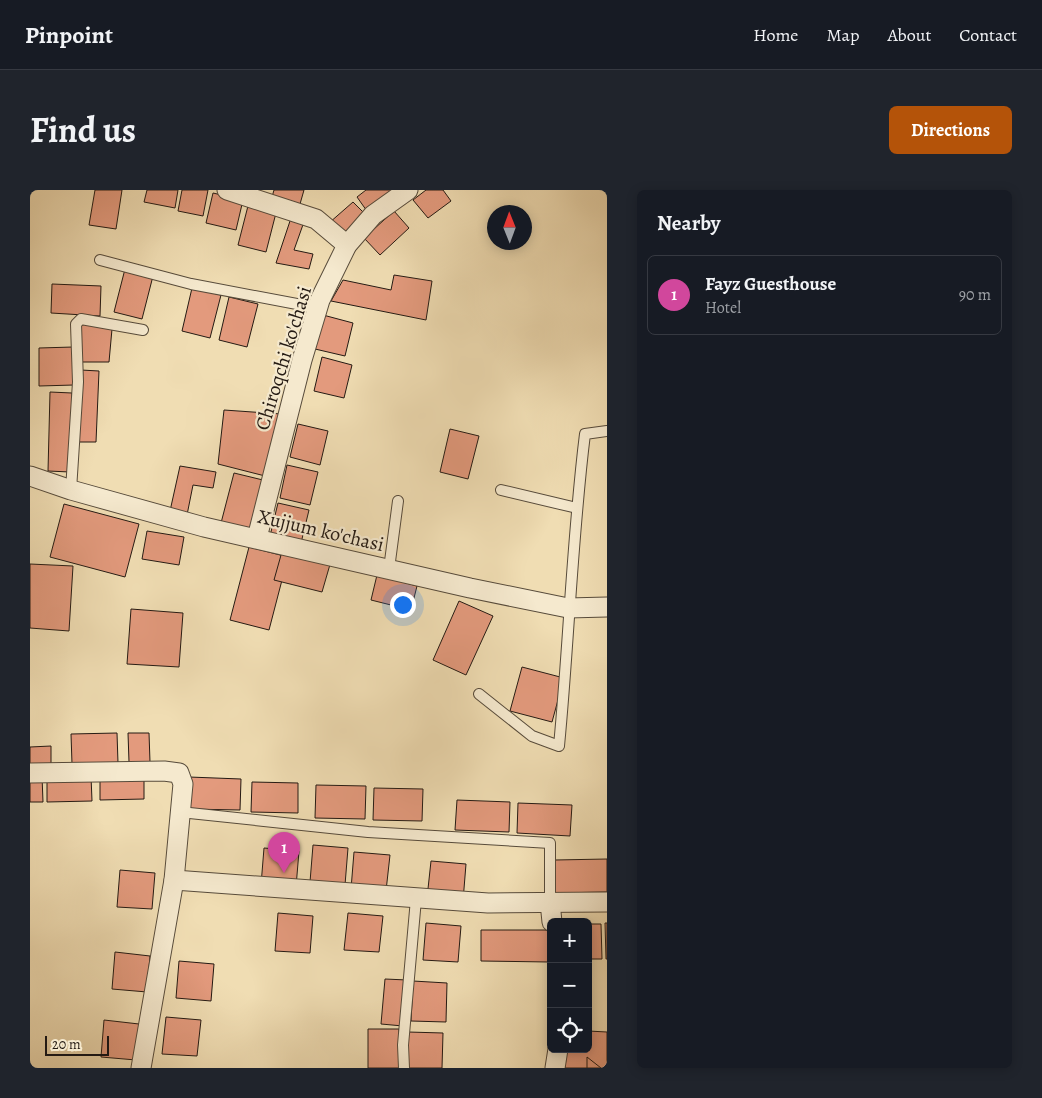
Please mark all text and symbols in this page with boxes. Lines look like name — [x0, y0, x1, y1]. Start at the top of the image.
text: Pinpoint — [25, 19, 113, 51]
text: Home — [753, 23, 798, 47]
text: Map — [826, 23, 859, 47]
text: About — [887, 23, 931, 47]
text: Contact — [959, 23, 1017, 47]
text: Find us — [30, 106, 136, 154]
button: Directions — [889, 106, 1012, 154]
north arrow — [487, 205, 532, 250]
text: Nearby — [657, 209, 720, 237]
text: Fayz Guesthouse — [705, 271, 836, 297]
street label: Chiroqchi ko'chasi — [249, 283, 318, 433]
text: 1 — [671, 284, 677, 306]
text: 90 m — [959, 284, 991, 306]
text: Hotel — [705, 297, 741, 319]
street label: Xujjum ko'chasi — [255, 503, 387, 558]
your location — [390, 592, 416, 618]
pin: 1 — [268, 832, 300, 873]
map controls — [547, 918, 592, 1053]
button: + — [547, 918, 592, 963]
button: − — [547, 963, 592, 1008]
button: locate — [547, 1008, 592, 1053]
scale bar — [45, 1033, 109, 1056]
text: 20 m — [52, 1035, 81, 1054]

